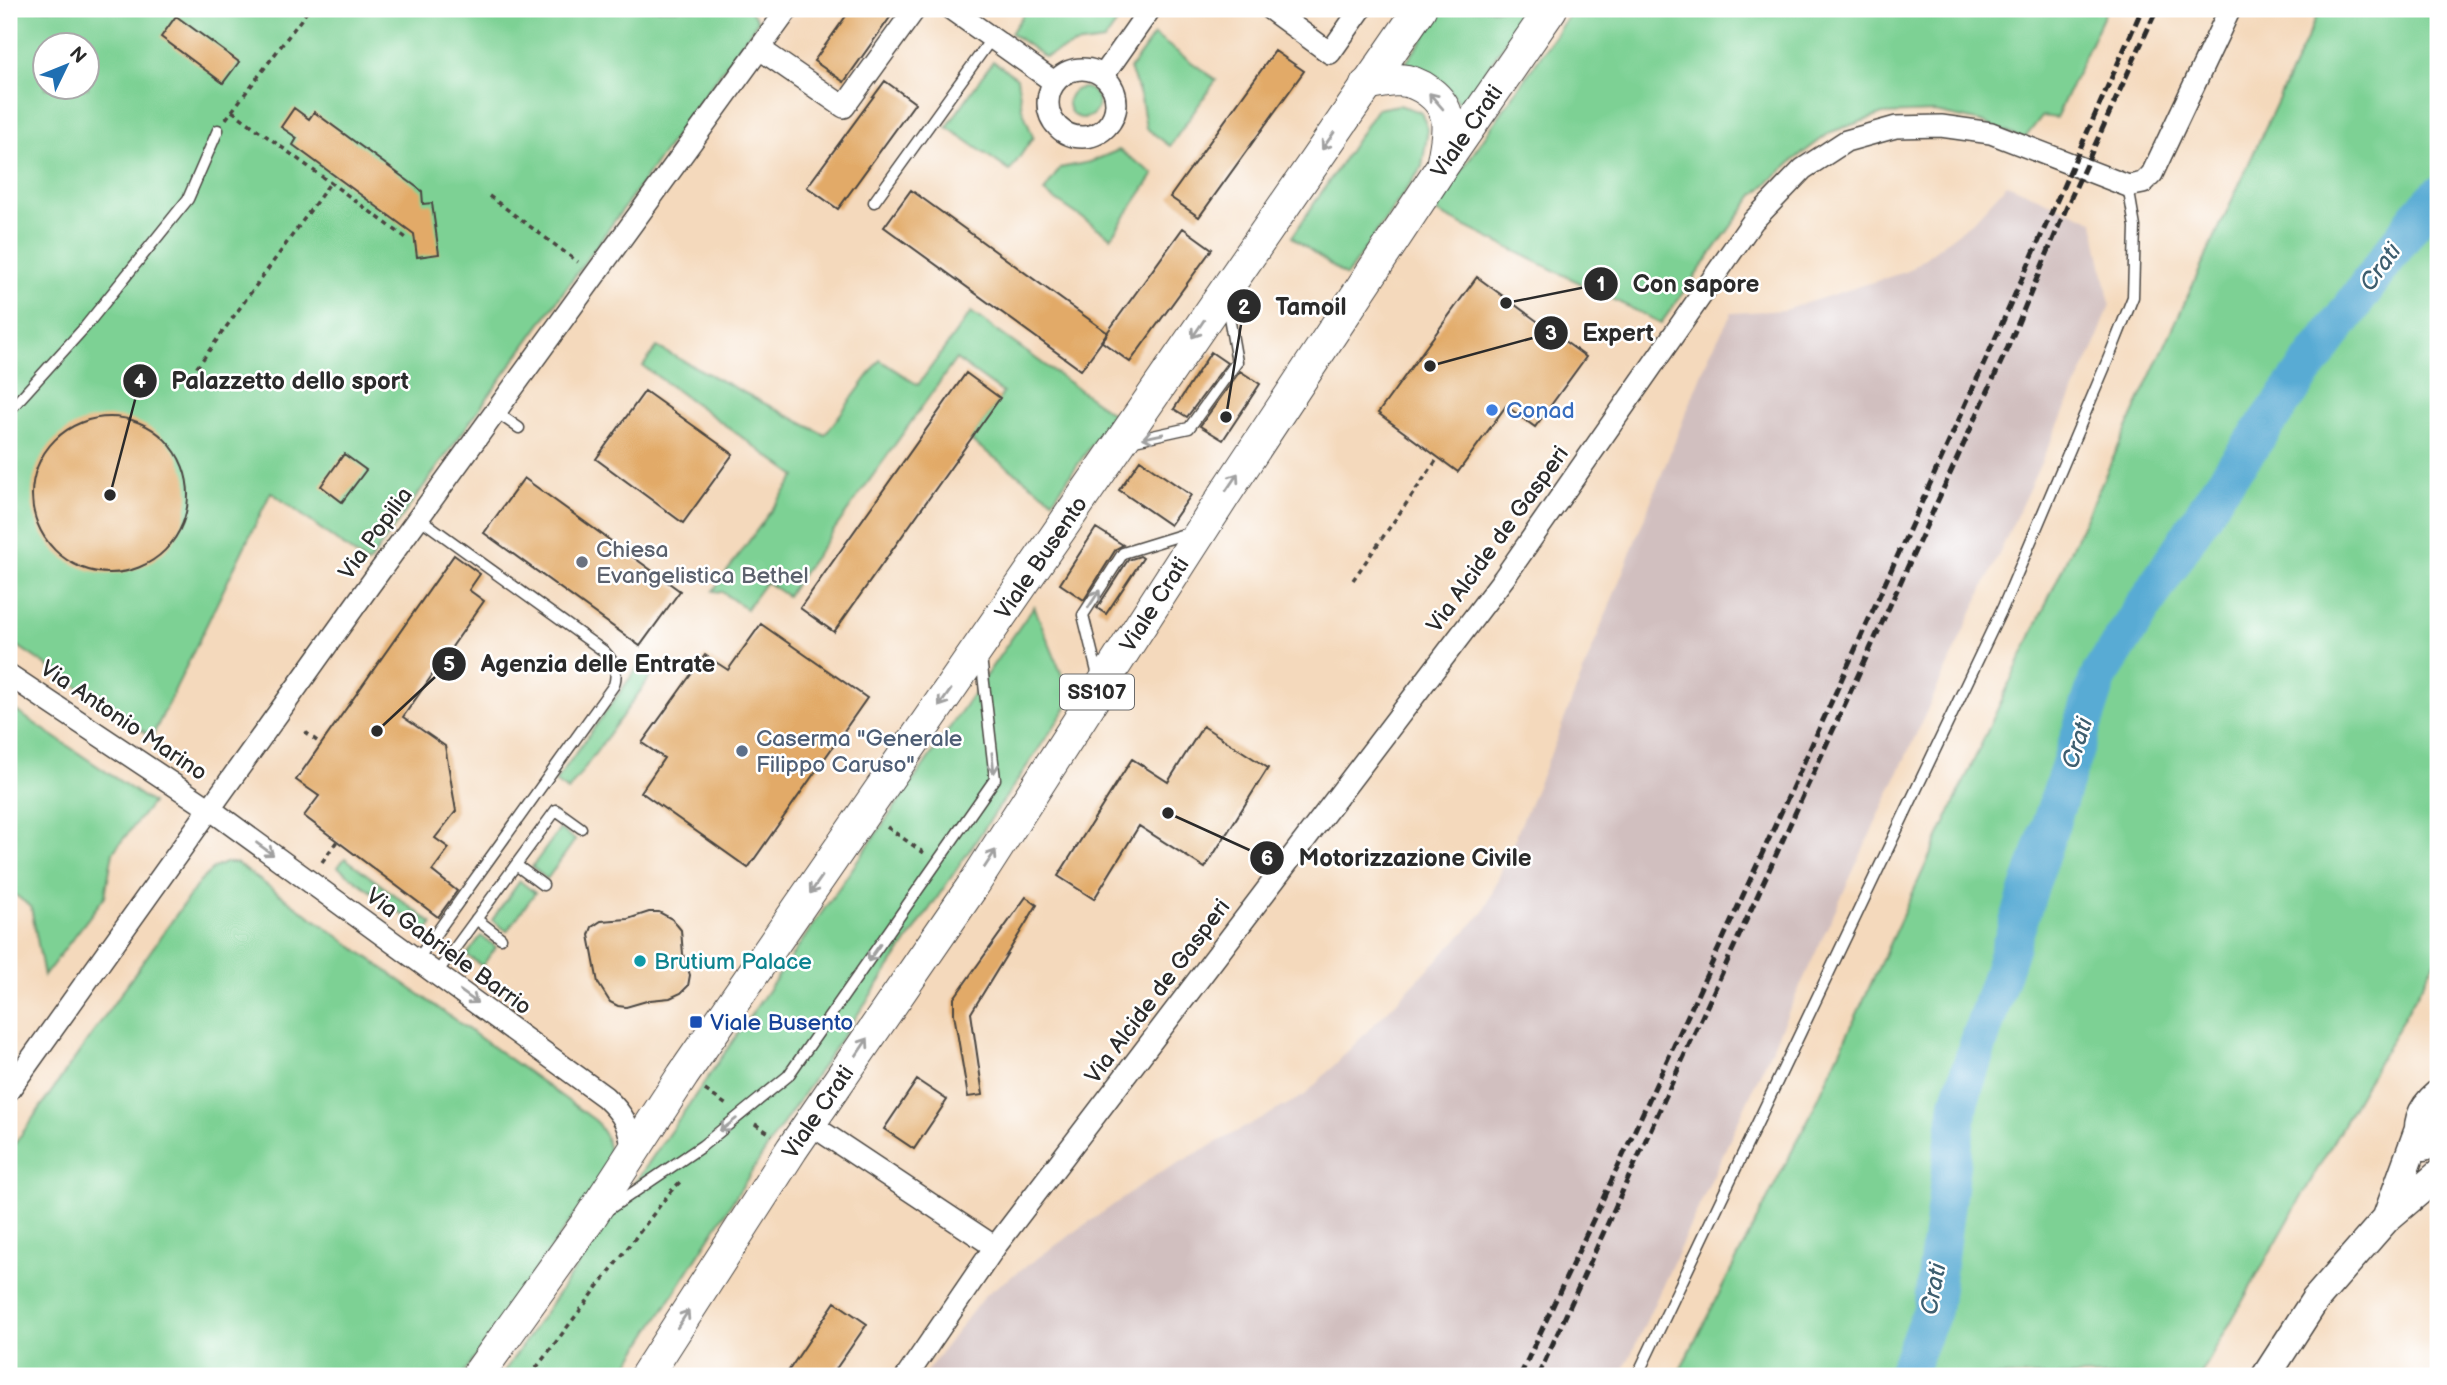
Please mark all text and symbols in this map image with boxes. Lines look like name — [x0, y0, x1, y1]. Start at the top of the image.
north arrow — [32, 32, 102, 102]
text: N — [64, 42, 91, 68]
street label: Viale Crati — [1425, 80, 1509, 184]
one-way arrow — [1428, 92, 1444, 110]
one-way arrow — [1321, 131, 1335, 151]
water label: Crati — [2353, 236, 2408, 297]
callout: Con sapore — [1584, 261, 1773, 306]
text: Con sapore — [1633, 270, 1759, 299]
text: 1 — [1597, 272, 1605, 297]
callout: Tamoil — [1227, 284, 1361, 329]
text: Tamoil — [1276, 293, 1346, 322]
text: 2 — [1238, 295, 1251, 320]
callout: Expert — [1533, 311, 1668, 356]
one-way arrow — [1191, 319, 1205, 338]
text: Expert — [1582, 319, 1654, 348]
text: 3 — [1545, 321, 1557, 346]
callout: Palazzetto dello sport — [122, 358, 422, 403]
text: Palazzetto dello sport — [171, 367, 409, 396]
text: 4 — [134, 369, 147, 394]
place label: Conad — [1506, 397, 1575, 425]
marker: Conad — [1484, 402, 1500, 418]
one-way arrow — [1142, 429, 1165, 443]
street label: Via Alcide de Gasperi — [1421, 441, 1575, 638]
one-way arrow — [1226, 473, 1240, 493]
street label: Via Popilia — [333, 482, 419, 585]
street label: Viale Busento — [989, 491, 1094, 625]
place label: Chiesa Evangelistica Bethel — [596, 536, 809, 590]
street label: Viale Crati — [1114, 552, 1196, 657]
marker: Chiesa Evangelistica Bethel — [574, 554, 590, 570]
one-way arrow — [1086, 590, 1101, 609]
callout: Agenzia delle Entrate — [432, 641, 729, 686]
text: Agenzia delle Entrate — [480, 650, 716, 679]
text: 5 — [443, 652, 455, 677]
street label: Via Antonio Marino — [35, 655, 212, 787]
road number: SS107 — [1060, 674, 1134, 710]
one-way arrow — [938, 688, 952, 707]
water label: Crati — [2056, 712, 2100, 772]
place label: Caserma "Generale Filippo Caruso" — [756, 725, 963, 779]
marker: Caserma "Generale Filippo Caruso" — [734, 743, 750, 759]
one-way arrow — [987, 752, 1000, 774]
callout: Motorizzazione Civile — [1249, 836, 1545, 881]
one-way arrow — [255, 842, 274, 856]
text: Motorizzazione Civile — [1299, 844, 1532, 873]
text: 6 — [1261, 846, 1273, 871]
one-way arrow — [984, 850, 998, 870]
one-way arrow — [809, 875, 823, 894]
street label: Via Gabriele Barrio — [360, 882, 537, 1021]
street label: Via Alcide de Gasperi — [1079, 894, 1236, 1089]
one-way arrow — [867, 943, 881, 962]
place label: Brutium Palace — [654, 948, 812, 976]
marker: Brutium Palace — [632, 953, 648, 969]
one-way arrow — [459, 990, 478, 1004]
place label: Viale Busento — [710, 1009, 853, 1037]
marker: Viale Busento — [688, 1014, 704, 1030]
one-way arrow — [855, 1038, 869, 1058]
street label: Viale Crati — [776, 1060, 860, 1164]
one-way arrow — [720, 1118, 738, 1133]
water label: Crati — [1914, 1259, 1953, 1317]
one-way arrow — [675, 1310, 690, 1329]

